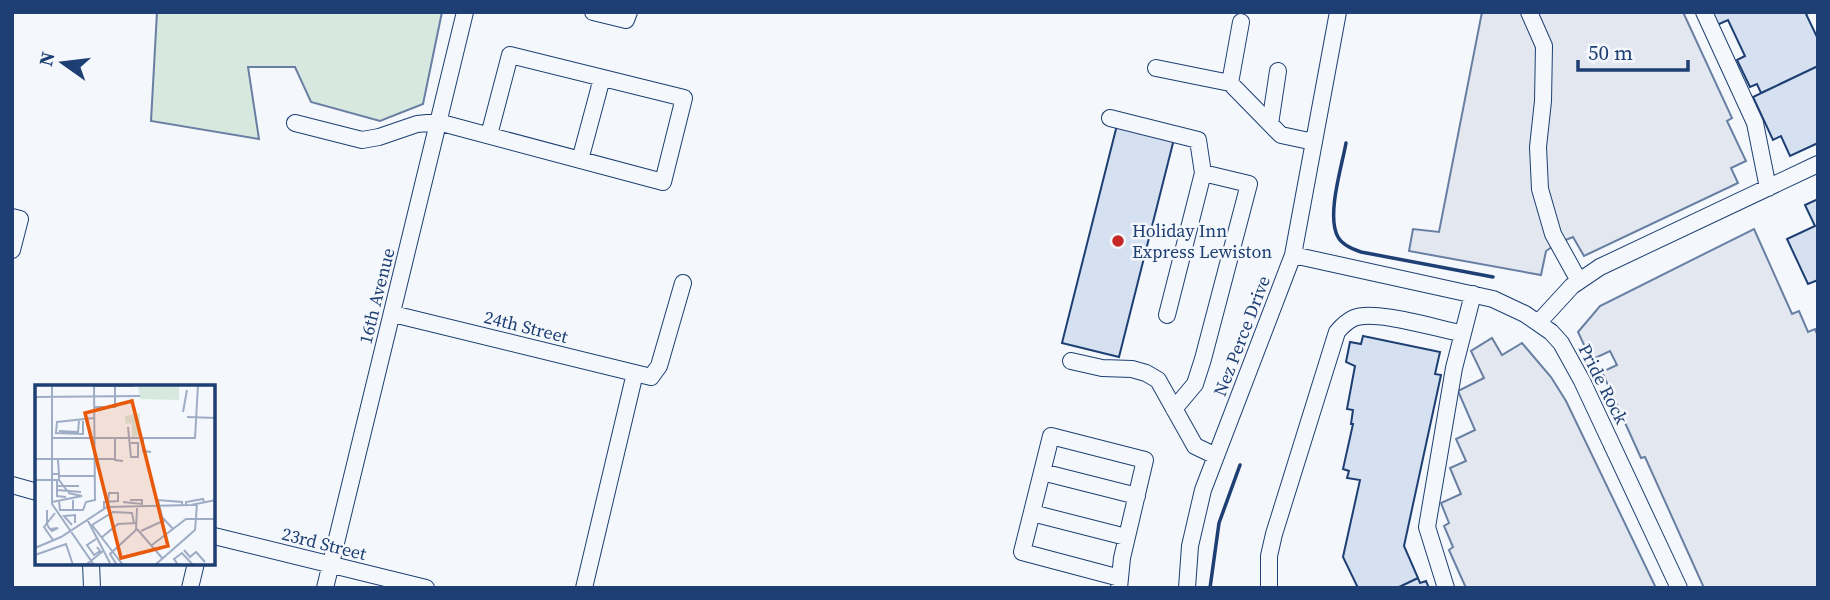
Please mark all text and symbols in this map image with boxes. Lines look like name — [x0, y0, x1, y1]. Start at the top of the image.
north arrow — [28, 28, 98, 98]
scale bar — [1578, 28, 1688, 72]
text: 50 m — [1588, 38, 1633, 67]
text: N — [32, 49, 61, 69]
place label: Holiday Inn Express Lewiston — [1132, 218, 1272, 264]
marker: Holiday Inn Express Lewiston — [1110, 233, 1126, 249]
street label: 16th Avenue — [353, 245, 400, 346]
street label: Nez Perce Drive — [1207, 272, 1276, 400]
street label: 24th Street — [482, 304, 571, 349]
street label: Pride Rock — [1573, 339, 1634, 428]
inset map — [35, 385, 215, 565]
street label: 23rd Street — [279, 521, 369, 566]

